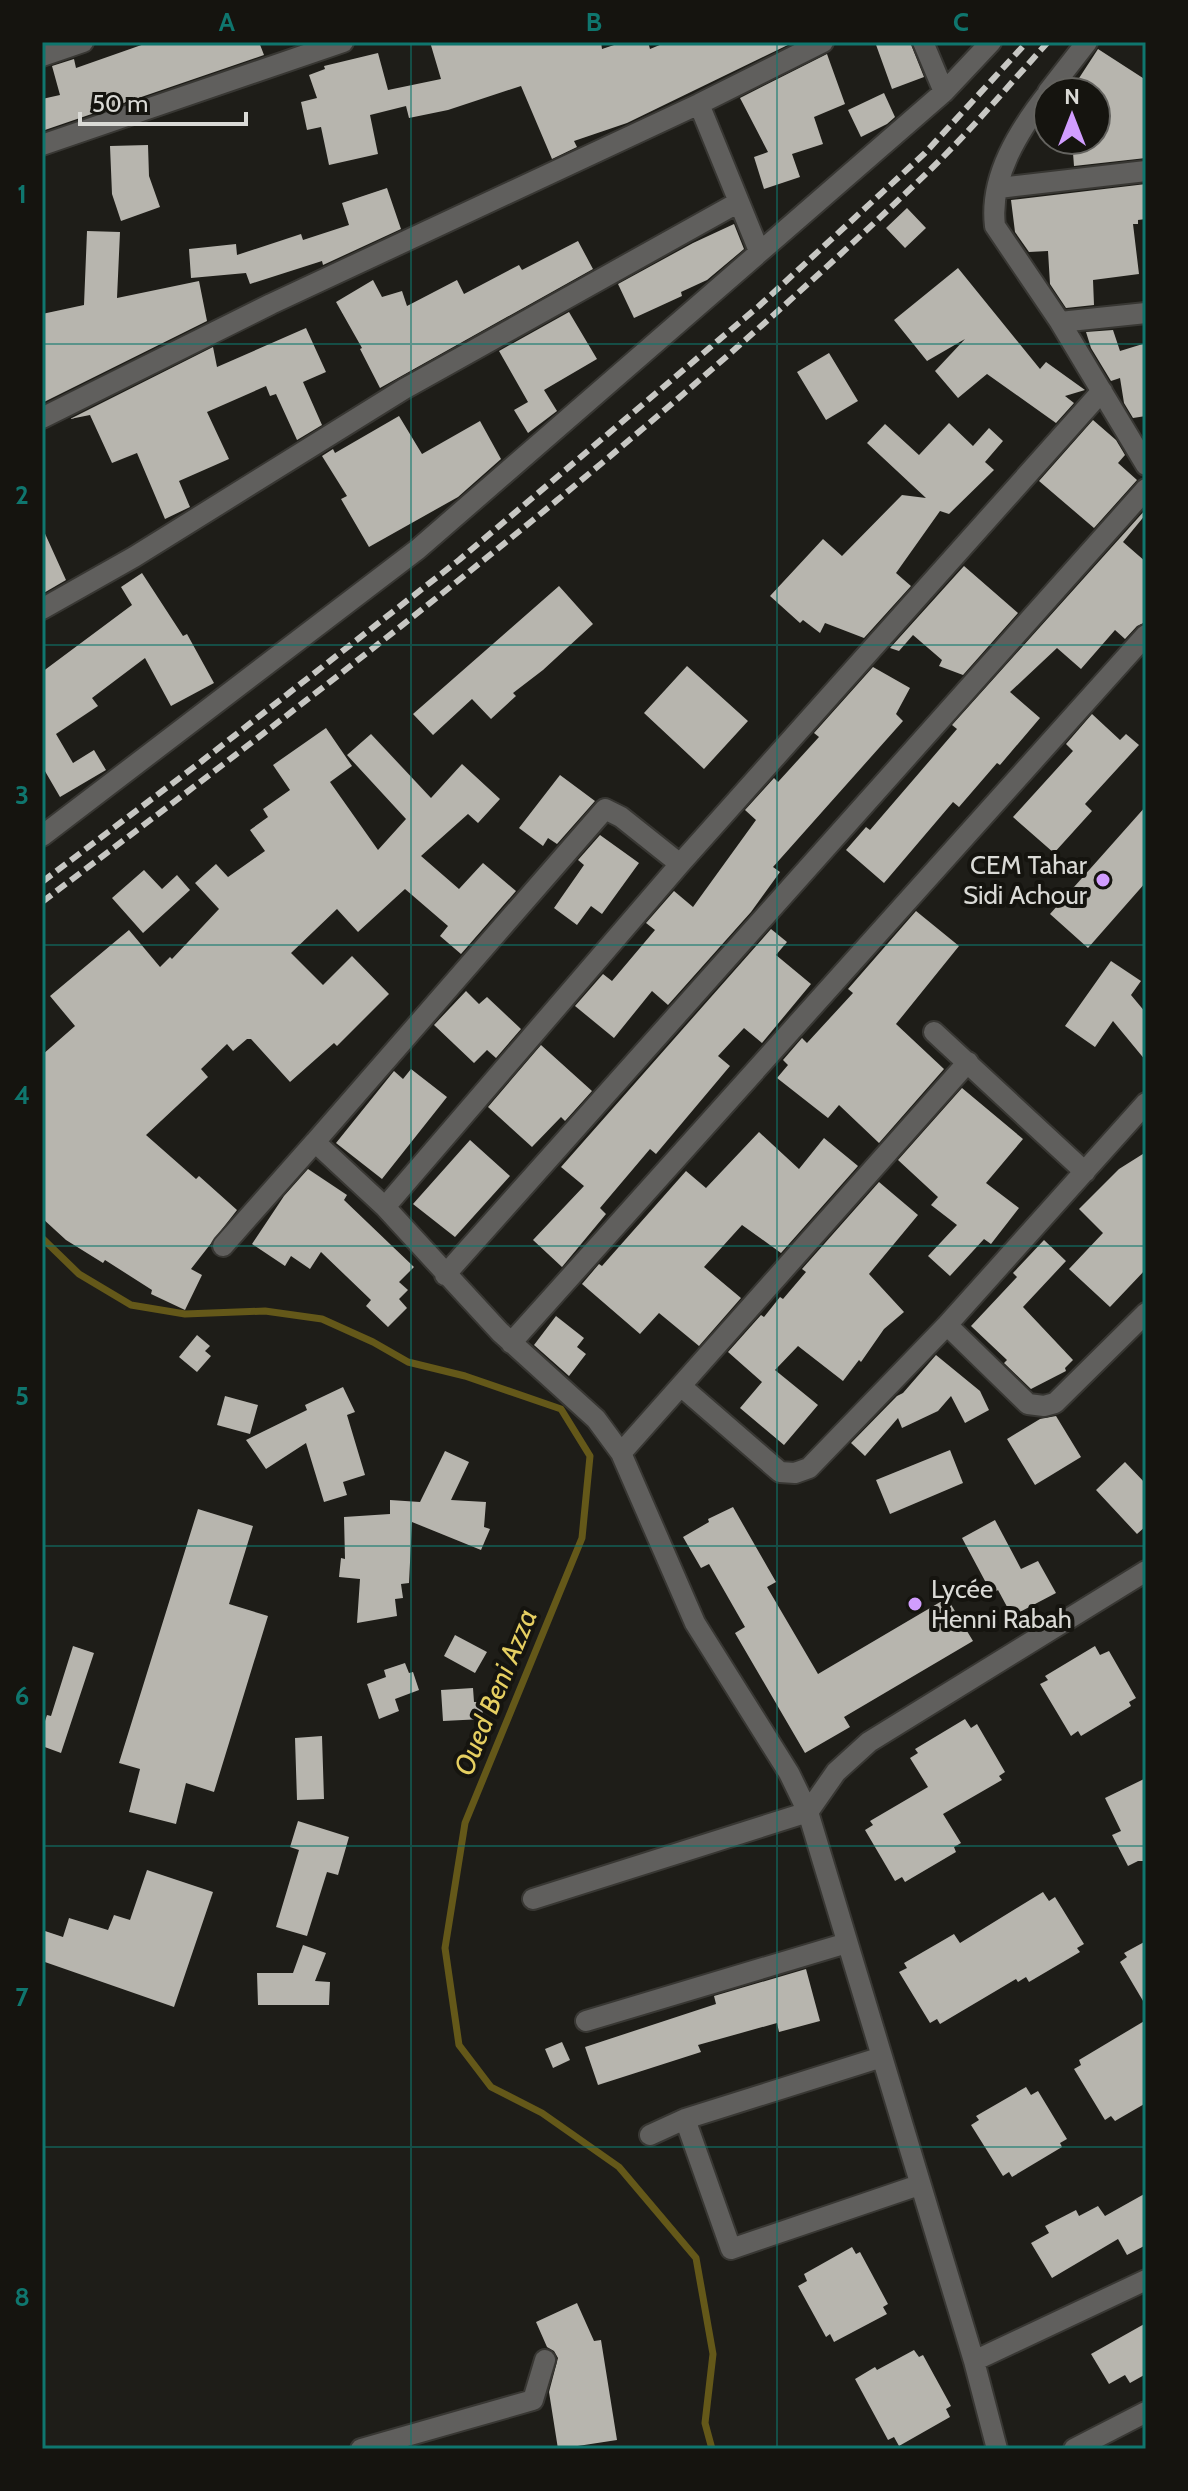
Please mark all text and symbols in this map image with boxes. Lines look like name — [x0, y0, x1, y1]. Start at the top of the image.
text: A — [219, 6, 236, 38]
text: B — [586, 6, 602, 38]
text: C — [953, 6, 969, 38]
scale bar — [80, 76, 246, 126]
north arrow — [1032, 76, 1112, 156]
text: N — [1064, 83, 1080, 110]
text: 50 m — [92, 89, 148, 118]
text: 1 — [17, 178, 27, 210]
text: 2 — [15, 479, 29, 511]
text: 3 — [15, 779, 29, 811]
place label: CEM Tahar Sidi Achour — [963, 849, 1088, 911]
marker: CEM Tahar Sidi Achour — [1094, 871, 1112, 889]
text: 4 — [14, 1079, 30, 1111]
text: 5 — [15, 1380, 29, 1412]
place label: Lycée Henni Rabah — [931, 1573, 1072, 1635]
marker: Lycée Henni Rabah — [906, 1595, 924, 1613]
water label: Oued Beni Azza — [446, 1604, 544, 1780]
text: 6 — [15, 1680, 29, 1712]
text: 7 — [15, 1981, 29, 2013]
text: 8 — [14, 2281, 30, 2313]

